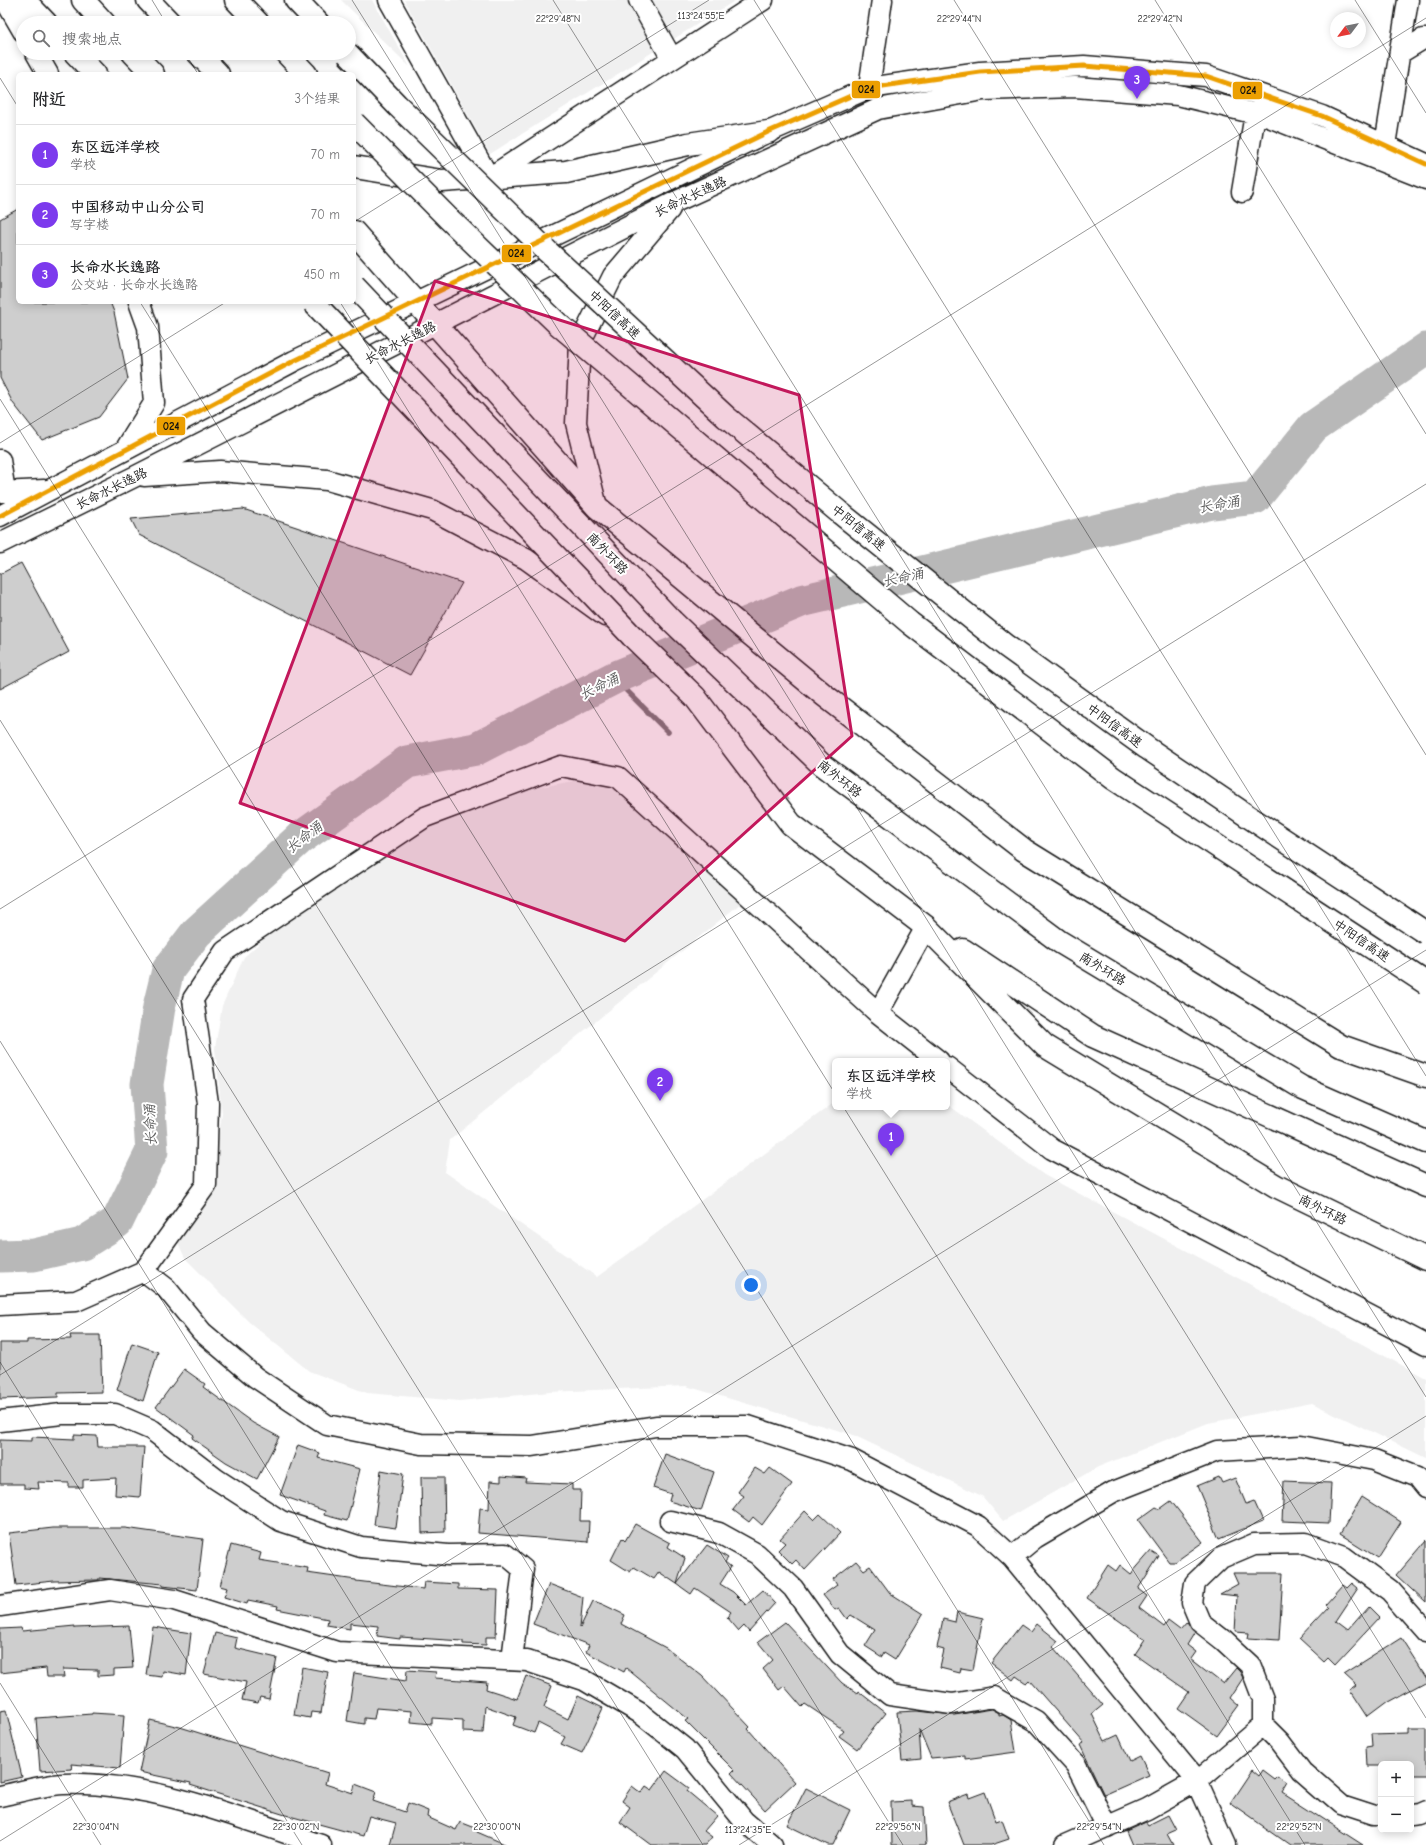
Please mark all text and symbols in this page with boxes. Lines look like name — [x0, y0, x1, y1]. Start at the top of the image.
text: 113°24'55"E — [677, 10, 725, 22]
north arrow — [1330, 12, 1366, 48]
text: 22°29'48"N — [536, 13, 580, 25]
text: 22°29'44"N — [937, 13, 981, 25]
text: 22°29'42"N — [1138, 13, 1182, 25]
search box — [16, 16, 356, 60]
icon: search — [30, 27, 52, 49]
text: 搜索地点 — [62, 30, 122, 48]
pin: 3 — [1124, 66, 1150, 99]
line badge: 024 — [851, 80, 881, 99]
line badge: 024 — [1232, 81, 1263, 100]
text: 024 — [858, 83, 874, 96]
text: 024 — [1240, 84, 1256, 97]
text: 附近 — [32, 90, 66, 109]
text: 3个结果 — [294, 91, 340, 106]
text: 东区远洋学校 — [70, 138, 160, 156]
text: 1 — [42, 147, 48, 162]
text: 70 m — [311, 147, 340, 162]
text: 学校 — [70, 157, 96, 172]
street label: 长命水长逸路 — [652, 173, 729, 220]
text: 中国移动中山分公司 — [70, 198, 205, 216]
text: 2 — [42, 207, 48, 222]
text: 70 m — [311, 207, 340, 222]
text: 写字楼 — [70, 217, 109, 232]
line badge: 024 — [501, 244, 532, 263]
text: 024 — [508, 247, 524, 260]
text: 长命水长逸路 — [70, 258, 160, 276]
text: 3 — [42, 267, 48, 282]
text: 450 m — [304, 267, 340, 282]
text: 公交站 · 长命水长逸路 — [70, 277, 198, 292]
street label: 中阳信高速 — [586, 287, 644, 342]
street label: 长命水长逸路 — [362, 318, 438, 367]
line badge: 024 — [156, 416, 186, 436]
text: 024 — [163, 420, 179, 433]
street label: 长命水长逸路 — [73, 465, 150, 512]
water label: 长命涌 — [1197, 492, 1242, 517]
street label: 中阳信高速 — [829, 501, 889, 554]
street label: 南外环路 — [584, 529, 631, 577]
water label: 长命涌 — [881, 564, 926, 590]
water label: 长命涌 — [577, 669, 623, 703]
street label: 中阳信高速 — [1084, 700, 1145, 751]
street label: 南外环路 — [815, 756, 865, 800]
water label: 长命涌 — [283, 817, 327, 857]
street label: 中阳信高速 — [1331, 916, 1393, 965]
street label: 南外环路 — [1077, 949, 1129, 988]
popup — [832, 1058, 950, 1110]
text: 东区远洋学校 — [846, 1067, 936, 1085]
pin: 2 — [647, 1068, 673, 1101]
text: 学校 — [846, 1086, 872, 1101]
water label: 长命涌 — [141, 1103, 160, 1146]
pin: 1 — [878, 1123, 904, 1156]
street label: 南外环路 — [1296, 1191, 1349, 1228]
your location — [741, 1275, 761, 1295]
map controls — [1378, 1761, 1414, 1833]
button: + — [1378, 1761, 1414, 1797]
button: − — [1378, 1797, 1414, 1833]
text: 22°30'04"N — [73, 1821, 119, 1833]
text: 22°30'02"N — [273, 1821, 319, 1833]
text: 22°30'00"N — [473, 1821, 521, 1833]
text: 22°29'56"N — [875, 1821, 921, 1833]
text: 22°29'54"N — [1076, 1821, 1122, 1833]
text: 22°29'52"N — [1276, 1821, 1322, 1833]
text: 113°24'35"E — [725, 1824, 771, 1836]

